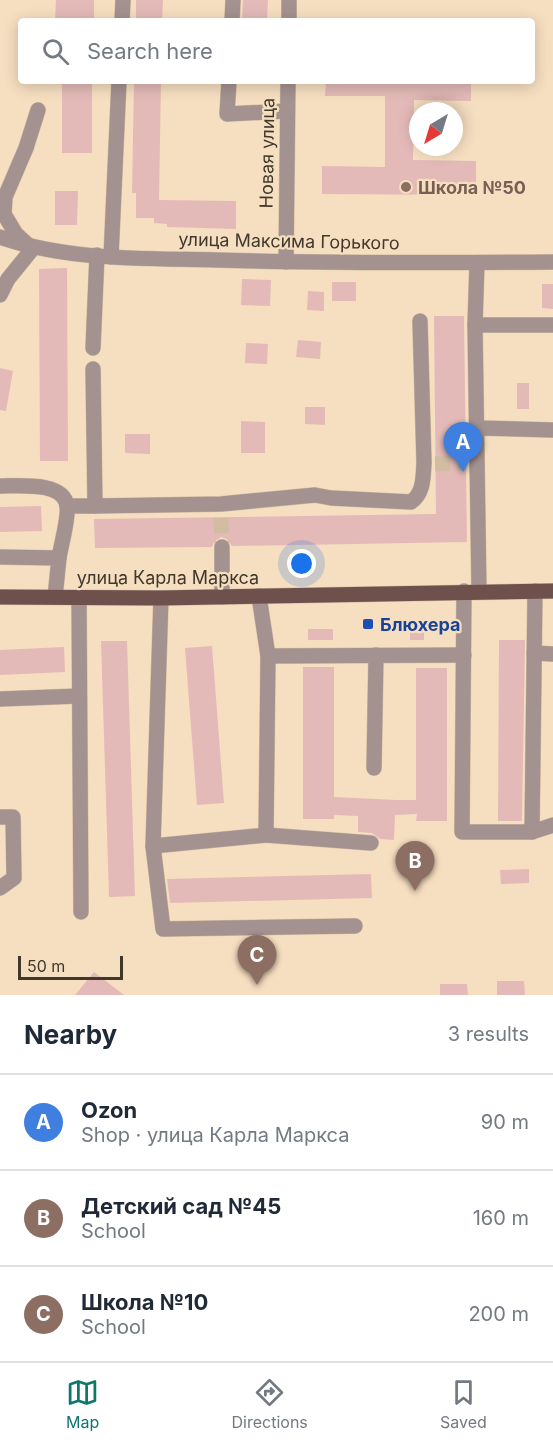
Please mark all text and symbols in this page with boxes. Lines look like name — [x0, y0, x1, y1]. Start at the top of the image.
search box — [18, 18, 535, 84]
icon: search — [39, 35, 72, 68]
text: Search here — [87, 38, 213, 64]
street label: Новая улица — [256, 98, 278, 208]
north arrow — [409, 102, 463, 156]
place label: Школа №50 — [418, 177, 526, 198]
marker: Школа №50 — [399, 180, 413, 194]
street label: улица Максима Горького — [178, 229, 400, 253]
pin: A — [444, 422, 482, 472]
your location — [287, 549, 316, 578]
street label: улица Карла Маркса — [77, 567, 259, 588]
place label: Блюхера — [380, 614, 461, 635]
marker: Блюхера — [361, 617, 375, 631]
pin: B — [396, 842, 434, 891]
pin: C — [238, 936, 276, 985]
scale bar — [18, 953, 123, 980]
text: 50 m — [27, 956, 65, 976]
text: Nearby — [24, 1019, 117, 1050]
text: 3 results — [448, 1022, 529, 1046]
text: Ozon — [81, 1097, 137, 1123]
text: A — [36, 1110, 51, 1134]
text: 90 m — [481, 1110, 529, 1134]
text: Shop · улица Карла Маркса — [81, 1123, 349, 1147]
text: Детский сад №45 — [81, 1193, 281, 1219]
text: B — [37, 1206, 50, 1230]
text: 160 m — [473, 1206, 529, 1230]
text: School — [81, 1219, 146, 1243]
text: Школа №10 — [81, 1289, 208, 1315]
text: C — [36, 1302, 51, 1326]
text: 200 m — [468, 1302, 529, 1326]
text: School — [81, 1315, 146, 1339]
tab: Map — [66, 1376, 99, 1432]
tab: Directions — [232, 1376, 308, 1432]
tab: Saved — [440, 1376, 487, 1432]

